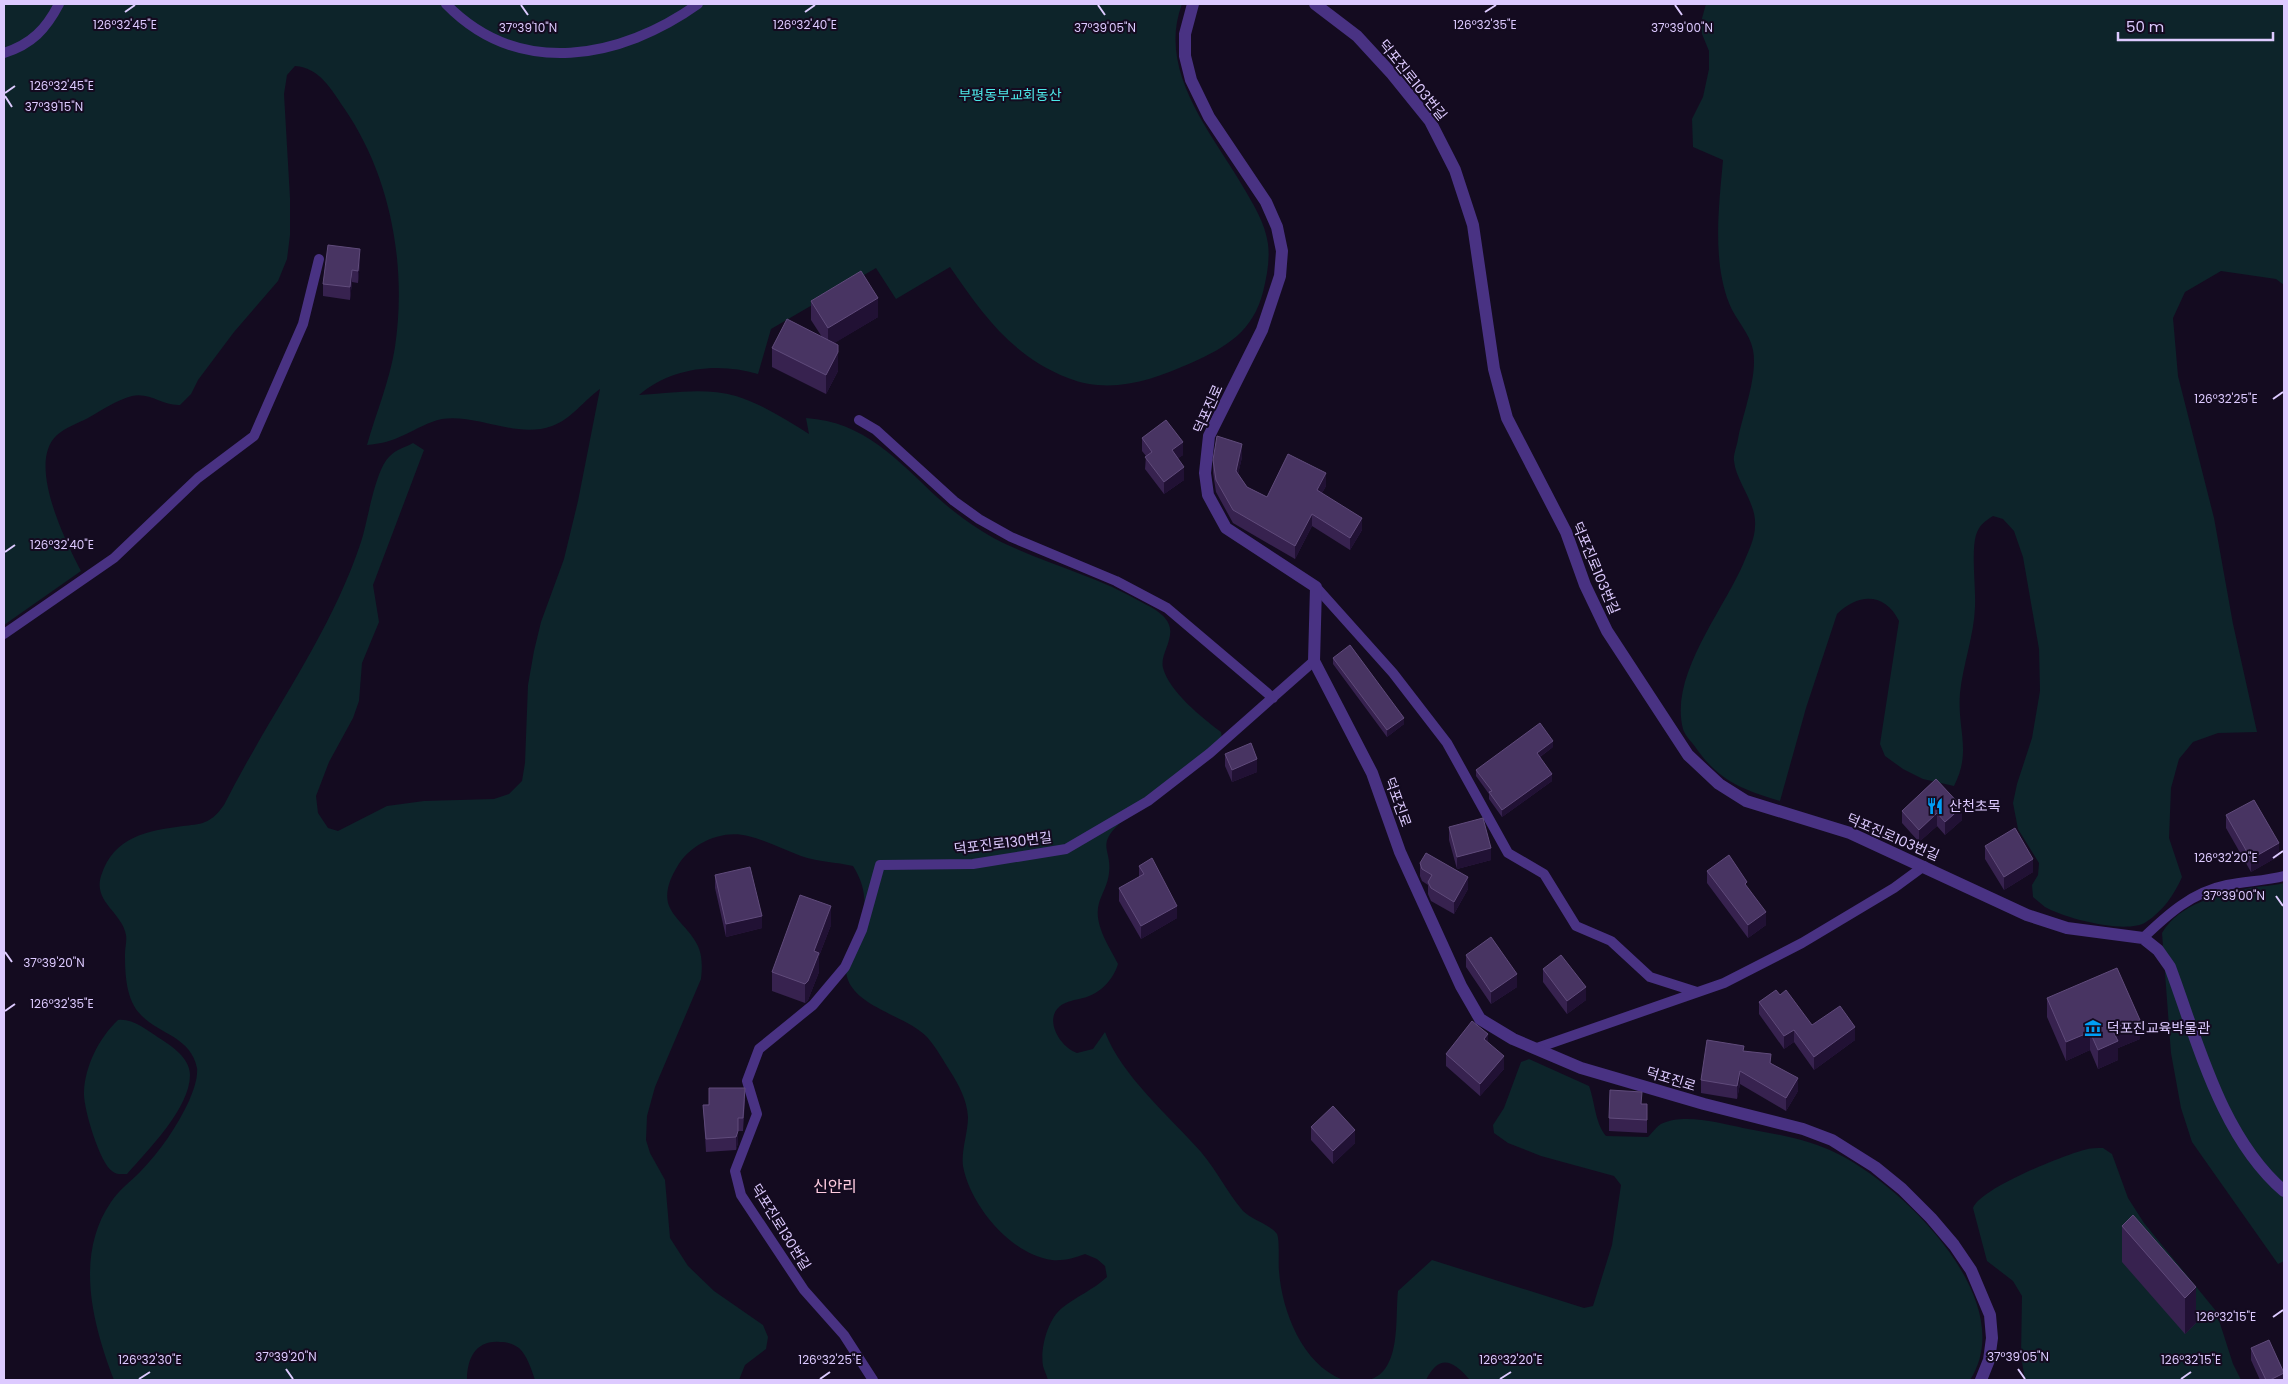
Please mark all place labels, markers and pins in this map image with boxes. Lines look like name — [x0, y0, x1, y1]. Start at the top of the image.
restaurant icon: 산천초목 — [1925, 796, 1945, 816]
place label: 산천초목 — [1949, 796, 2001, 816]
museum icon: 덕포진교육박물관 — [2083, 1018, 2103, 1038]
place label: 덕포진교육박물관 — [2107, 1018, 2210, 1038]

